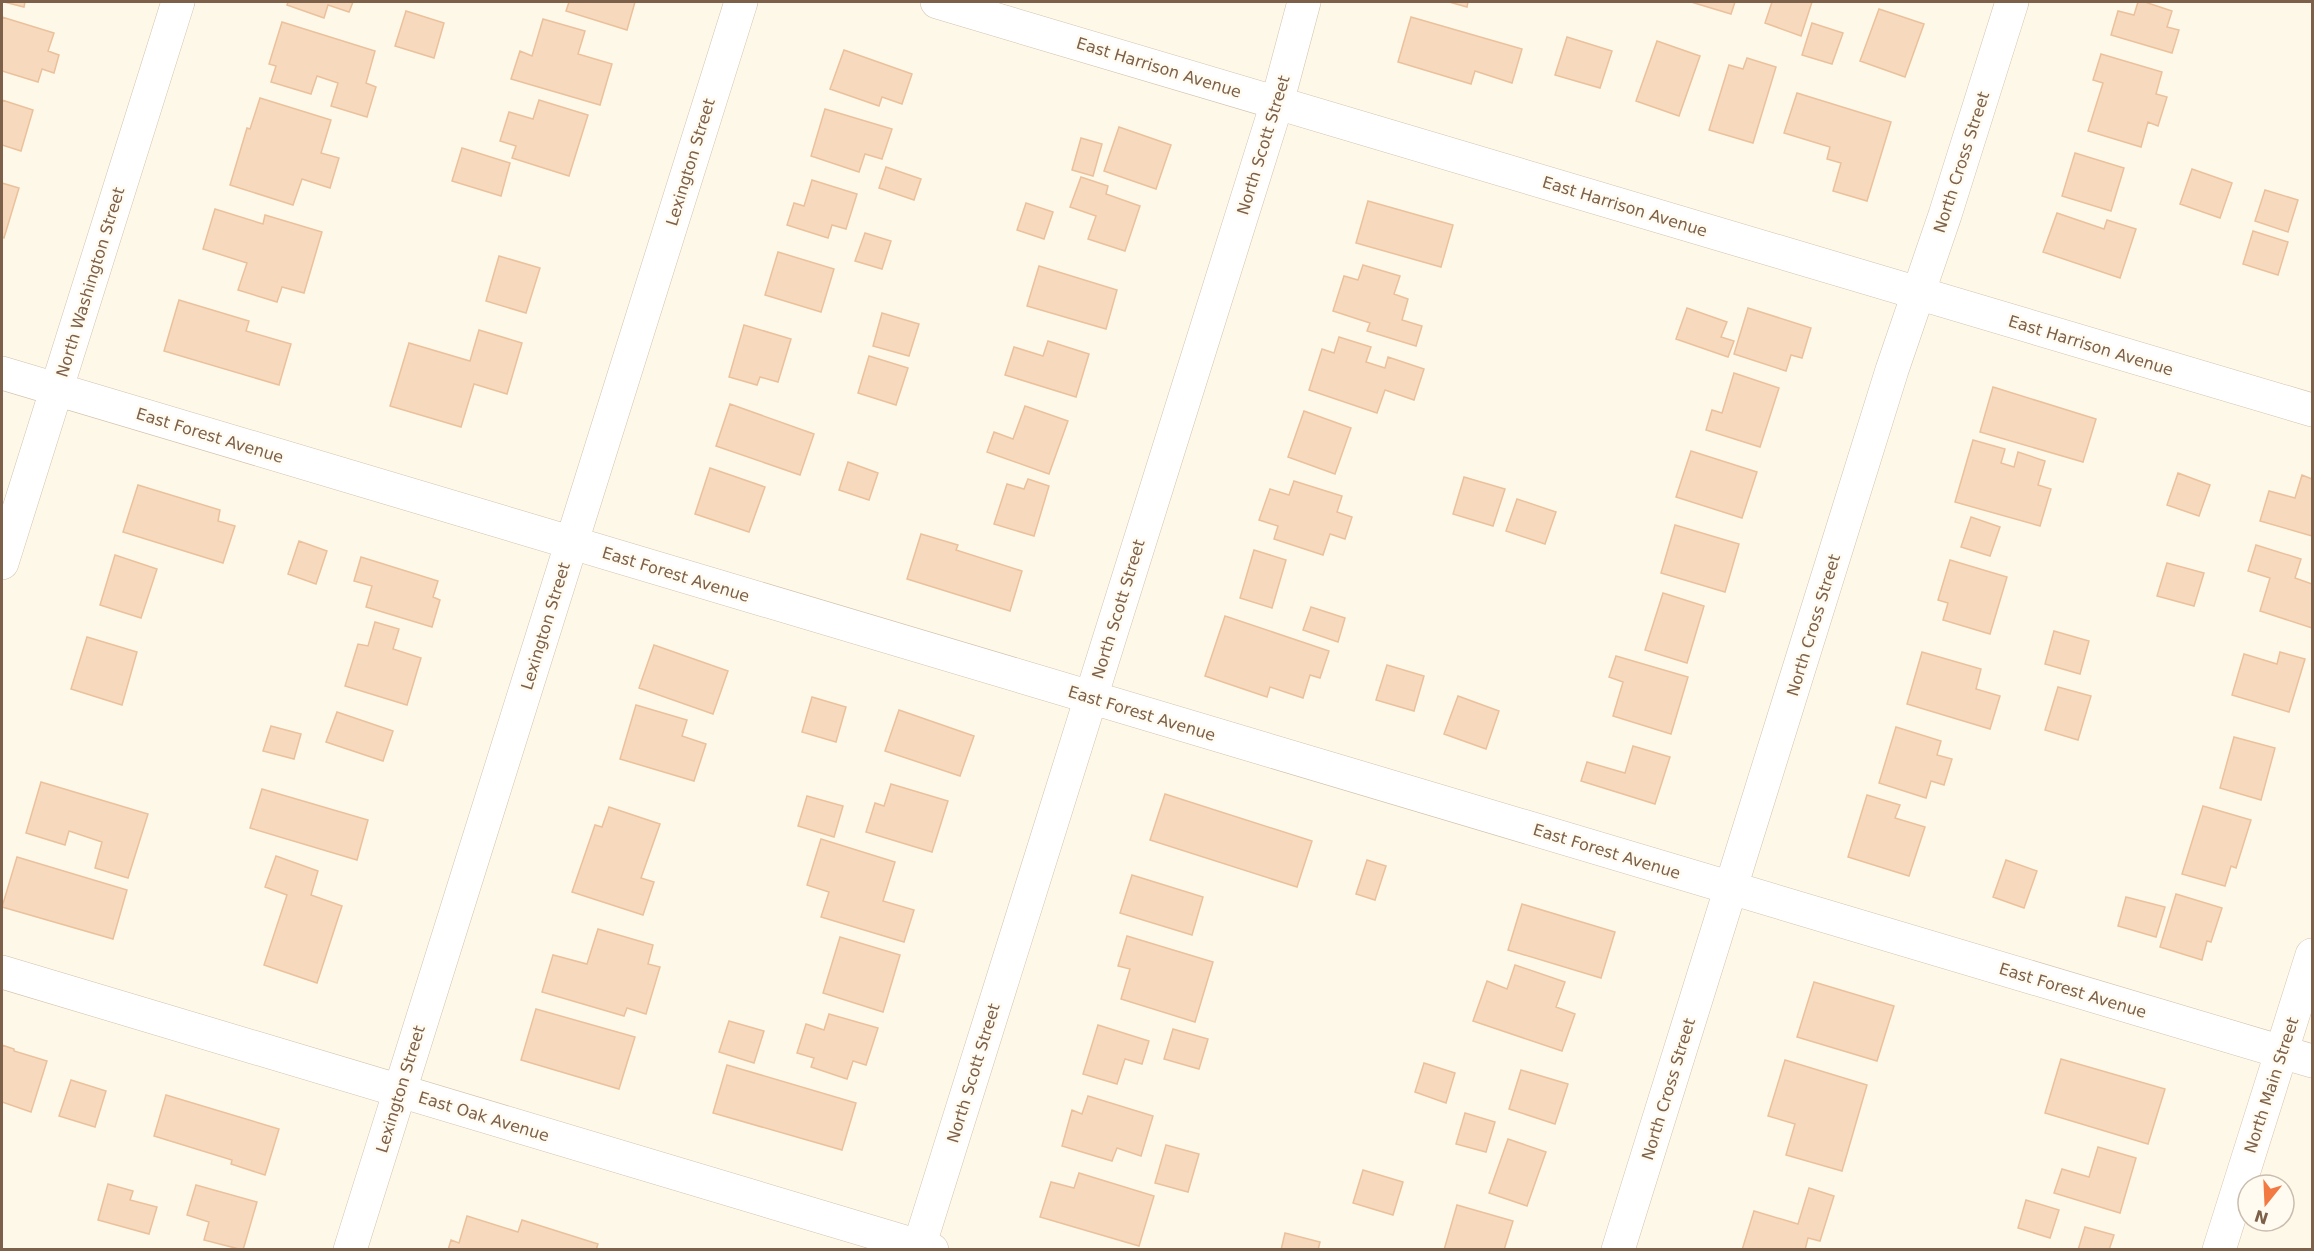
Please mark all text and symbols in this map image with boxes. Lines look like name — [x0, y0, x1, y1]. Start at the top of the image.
street label: East Harrison Avenue — [1074, 33, 1244, 102]
street label: North Scott Street — [1233, 73, 1294, 217]
street label: North Cross Street — [1930, 89, 1993, 235]
street label: Lexington Street — [662, 96, 719, 228]
street label: East Harrison Avenue — [1540, 172, 1710, 241]
street label: North Washington Street — [53, 185, 128, 379]
street label: East Harrison Avenue — [2006, 311, 2176, 380]
street label: East Forest Avenue — [134, 404, 286, 467]
street label: North Scott Street — [1088, 537, 1149, 681]
street label: East Forest Avenue — [600, 543, 752, 606]
street label: North Cross Street — [1783, 552, 1844, 698]
street label: Lexington Street — [517, 560, 574, 692]
street label: East Forest Avenue — [1066, 682, 1218, 745]
street label: East Forest Avenue — [1531, 820, 1683, 883]
street label: East Forest Avenue — [1997, 959, 2149, 1022]
street label: North Scott Street — [943, 1001, 1004, 1145]
street label: North Main Street — [2241, 1015, 2302, 1155]
street label: North Cross Street — [1638, 1016, 1699, 1162]
street label: Lexington Street — [372, 1023, 429, 1155]
street label: East Oak Avenue — [416, 1088, 552, 1145]
north arrow — [2236, 1173, 2296, 1233]
text: N — [2252, 1206, 2271, 1228]

